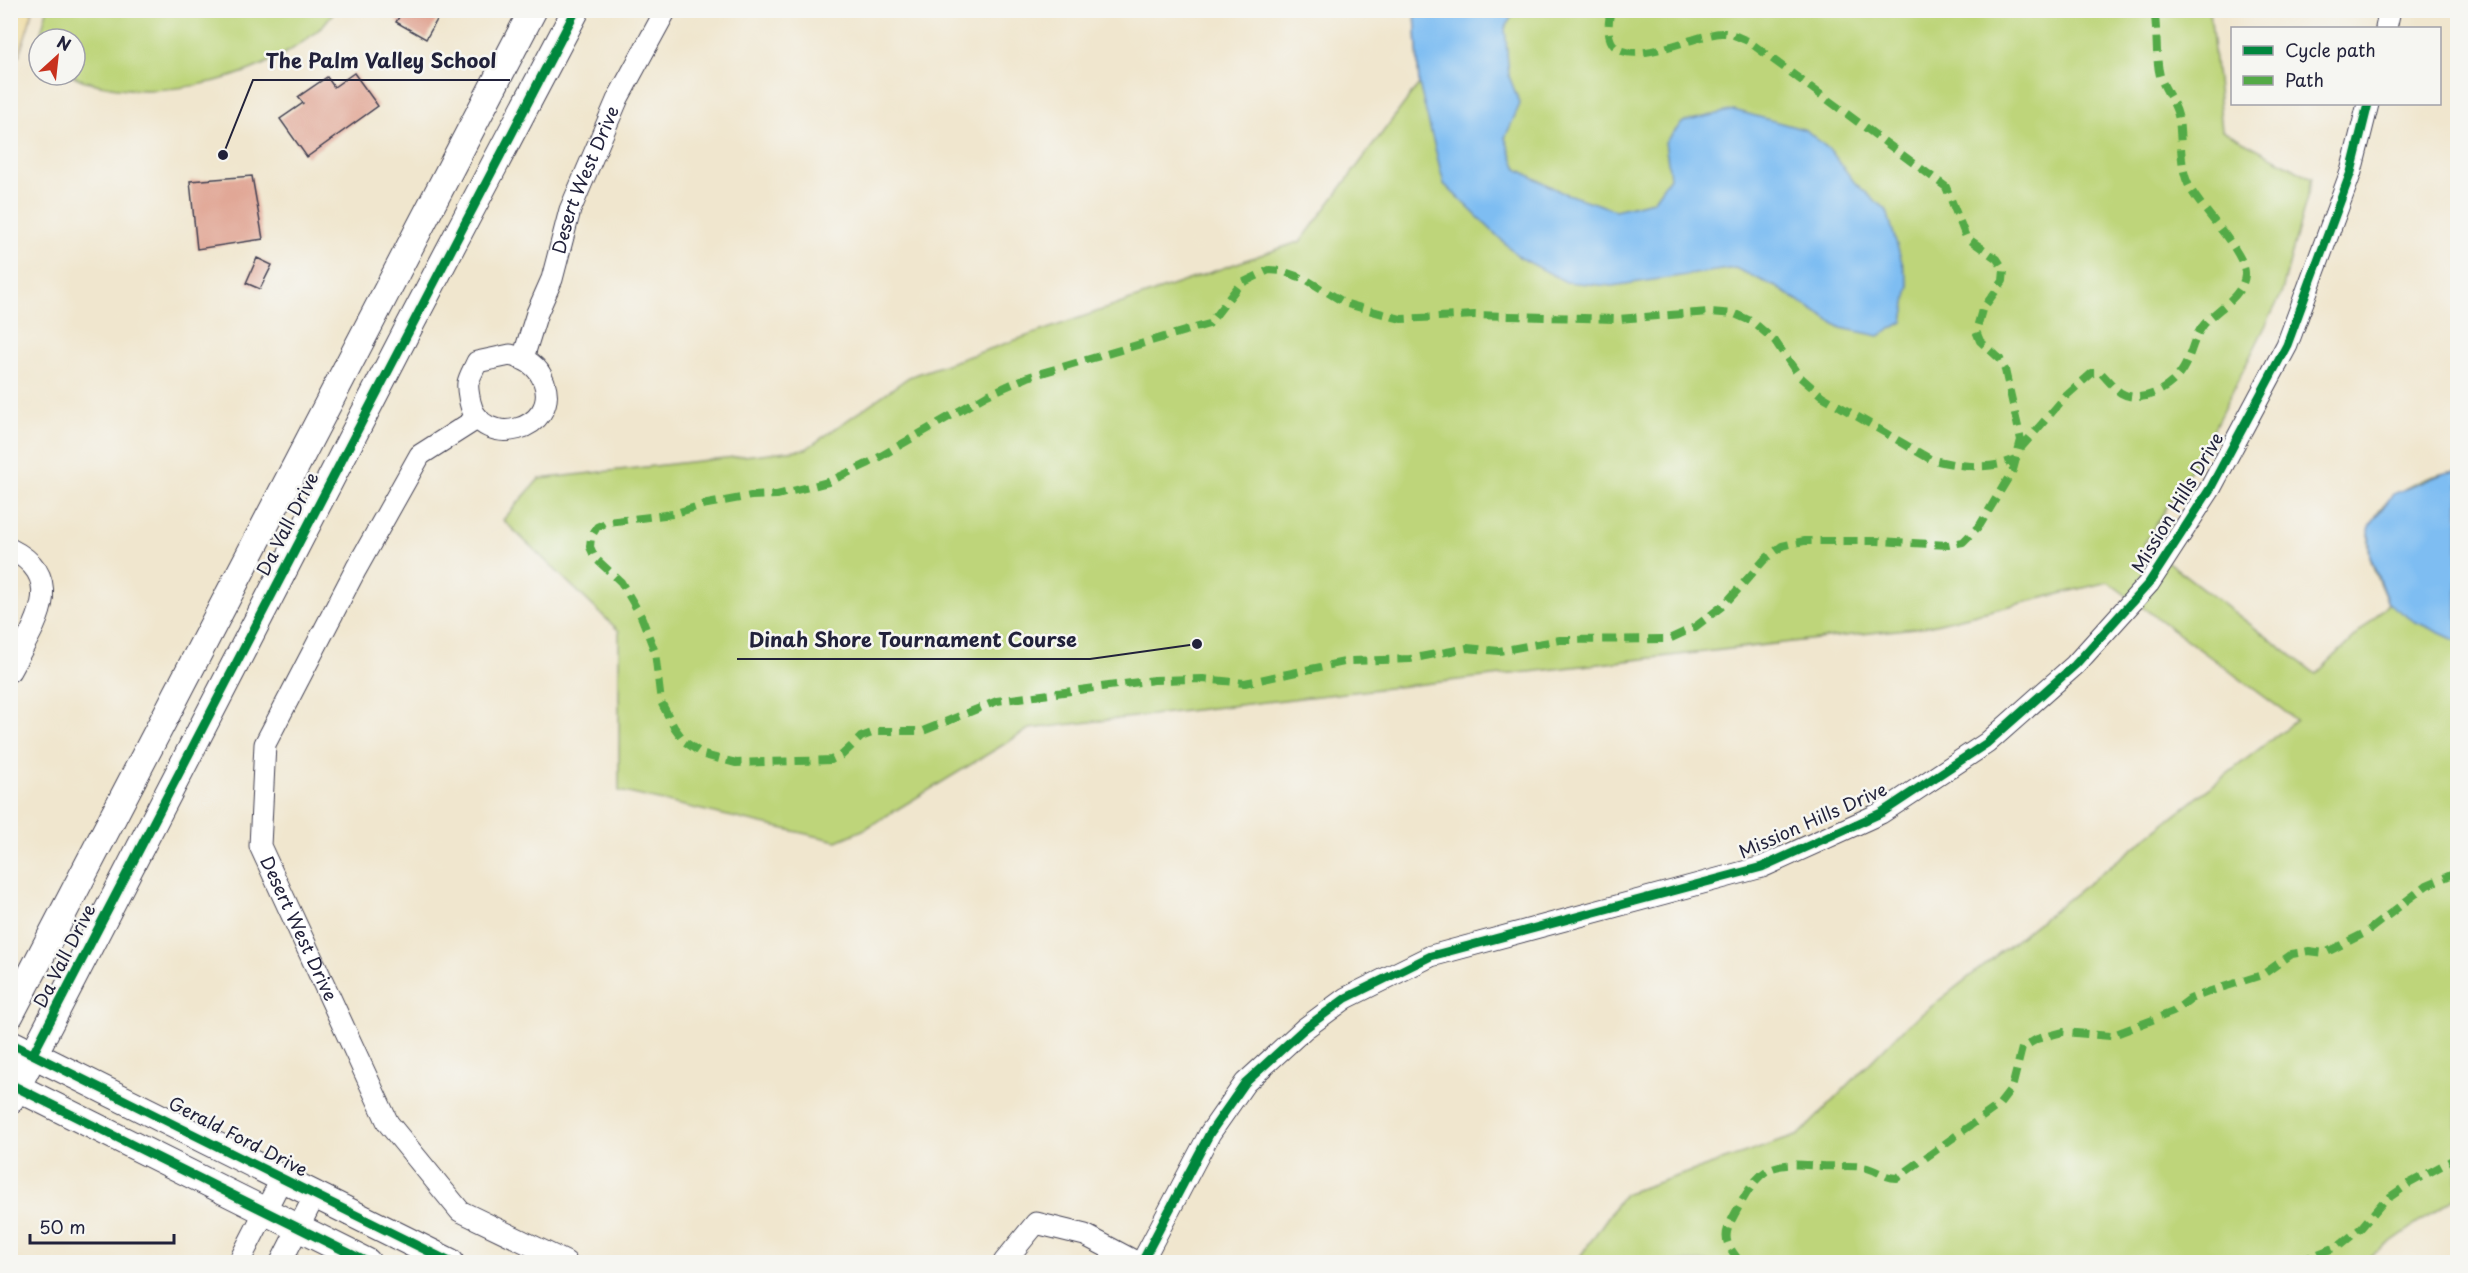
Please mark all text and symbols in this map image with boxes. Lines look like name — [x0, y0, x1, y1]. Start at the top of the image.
north arrow — [27, 27, 87, 87]
legend — [2231, 27, 2441, 105]
text: N — [53, 29, 75, 56]
text: Cycle path — [2285, 36, 2376, 63]
callout: The Palm Valley School — [253, 42, 510, 80]
text: The Palm Valley School — [266, 45, 496, 75]
text: Path — [2285, 66, 2324, 93]
street label: Desert West Drive — [544, 101, 625, 257]
street label: Mission Hills Drive — [2124, 427, 2229, 578]
street label: Da Vall Drive — [249, 466, 325, 580]
callout: Dinah Shore Tournament Course — [737, 621, 1090, 659]
text: Dinah Shore Tournament Course — [749, 624, 1077, 654]
street label: Mission Hills Drive — [1734, 775, 1891, 864]
street label: Desert West Drive — [254, 851, 345, 1005]
street label: Da Vall Drive — [26, 898, 102, 1012]
street label: Gerald Ford Drive — [164, 1089, 313, 1183]
scale bar — [30, 1207, 174, 1245]
text: 50 m — [39, 1213, 86, 1240]

